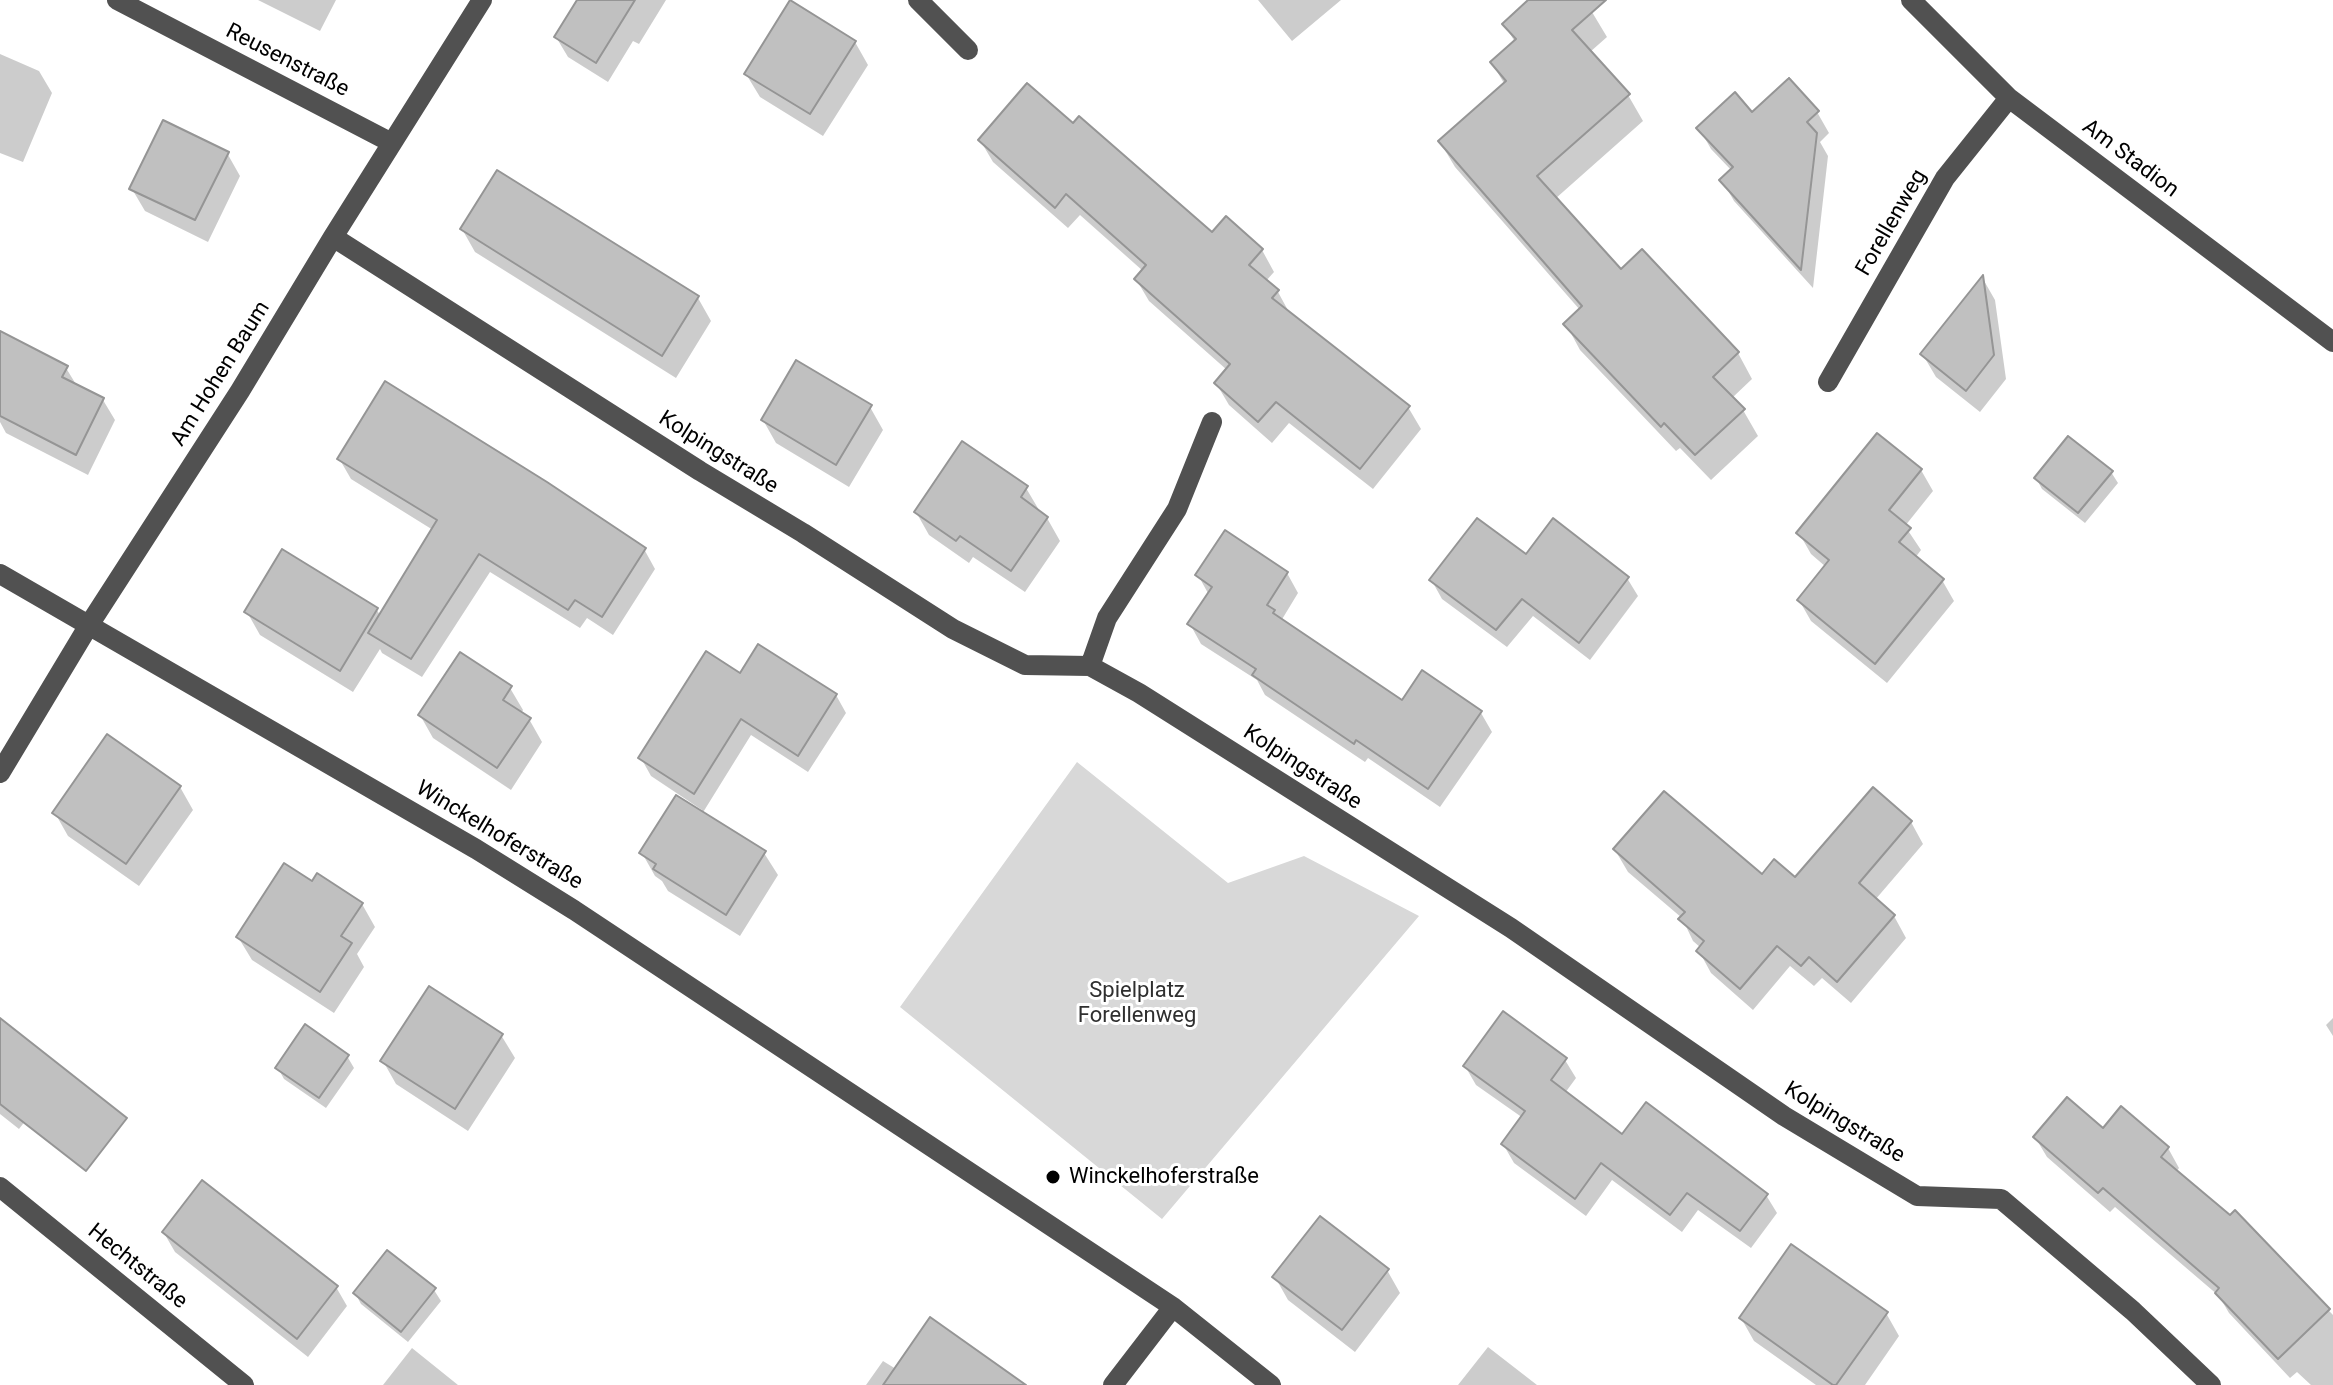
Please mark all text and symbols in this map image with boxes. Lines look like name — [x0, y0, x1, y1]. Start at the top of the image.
street label: Reusenstraße — [221, 19, 353, 103]
street label: Am Stadion — [2077, 114, 2183, 204]
street label: Forellenweg — [1851, 165, 1933, 281]
street label: Am Hohen Baum — [166, 297, 276, 451]
street label: Kolpingstraße — [653, 406, 783, 500]
street label: Kolpingstraße — [1238, 720, 1366, 816]
street label: Winckelhoferstraße — [411, 776, 587, 896]
park label: Spielplatz Forellenweg — [1078, 978, 1196, 1030]
street label: Kolpingstraße — [1779, 1077, 1909, 1169]
place label: Winckelhoferstraße — [1069, 1164, 1259, 1190]
marker: Winckelhoferstraße — [1044, 1168, 1062, 1186]
street label: Hechtstraße — [82, 1219, 192, 1315]

